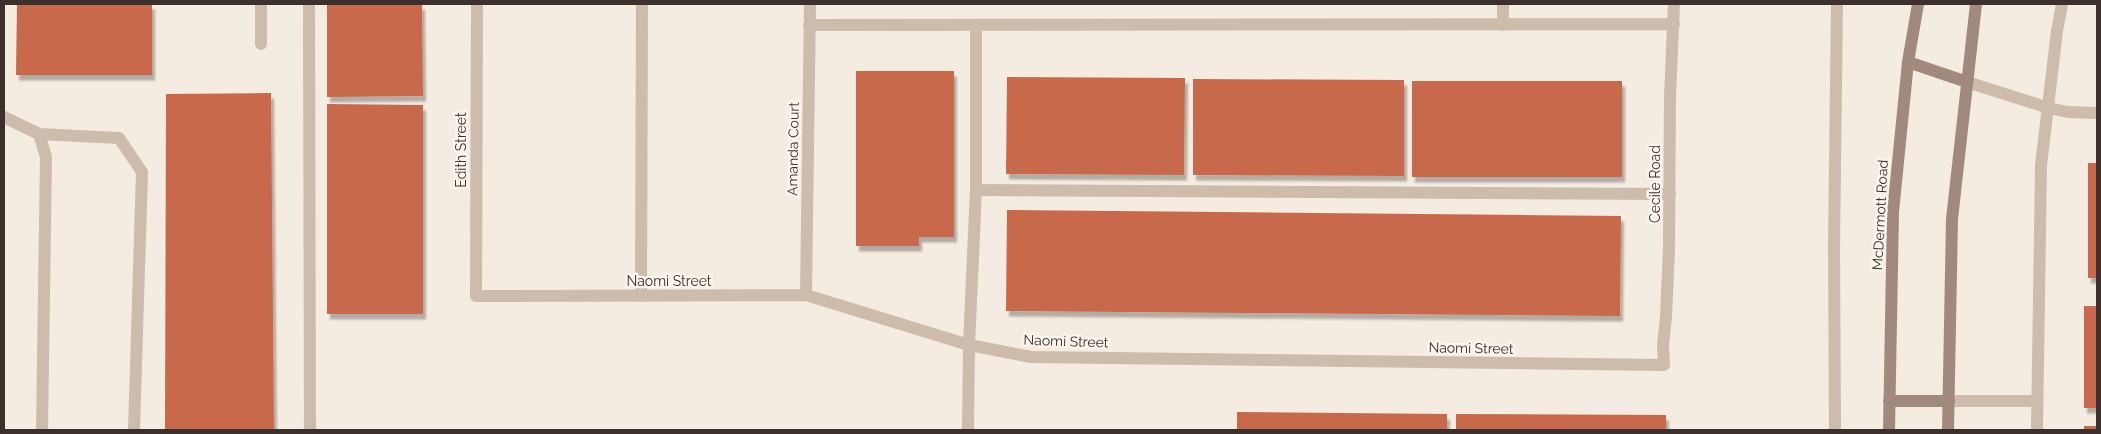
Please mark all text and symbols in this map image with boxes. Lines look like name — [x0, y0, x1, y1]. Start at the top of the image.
street label: Amanda Court — [784, 102, 802, 196]
street label: Edith Street — [453, 112, 469, 188]
street label: Cecile Road — [1647, 145, 1663, 223]
street label: McDermott Road — [1869, 159, 1891, 271]
street label: Naomi Street — [627, 273, 712, 289]
street label: Naomi Street — [1023, 332, 1109, 350]
street label: Naomi Street — [1428, 339, 1514, 357]

